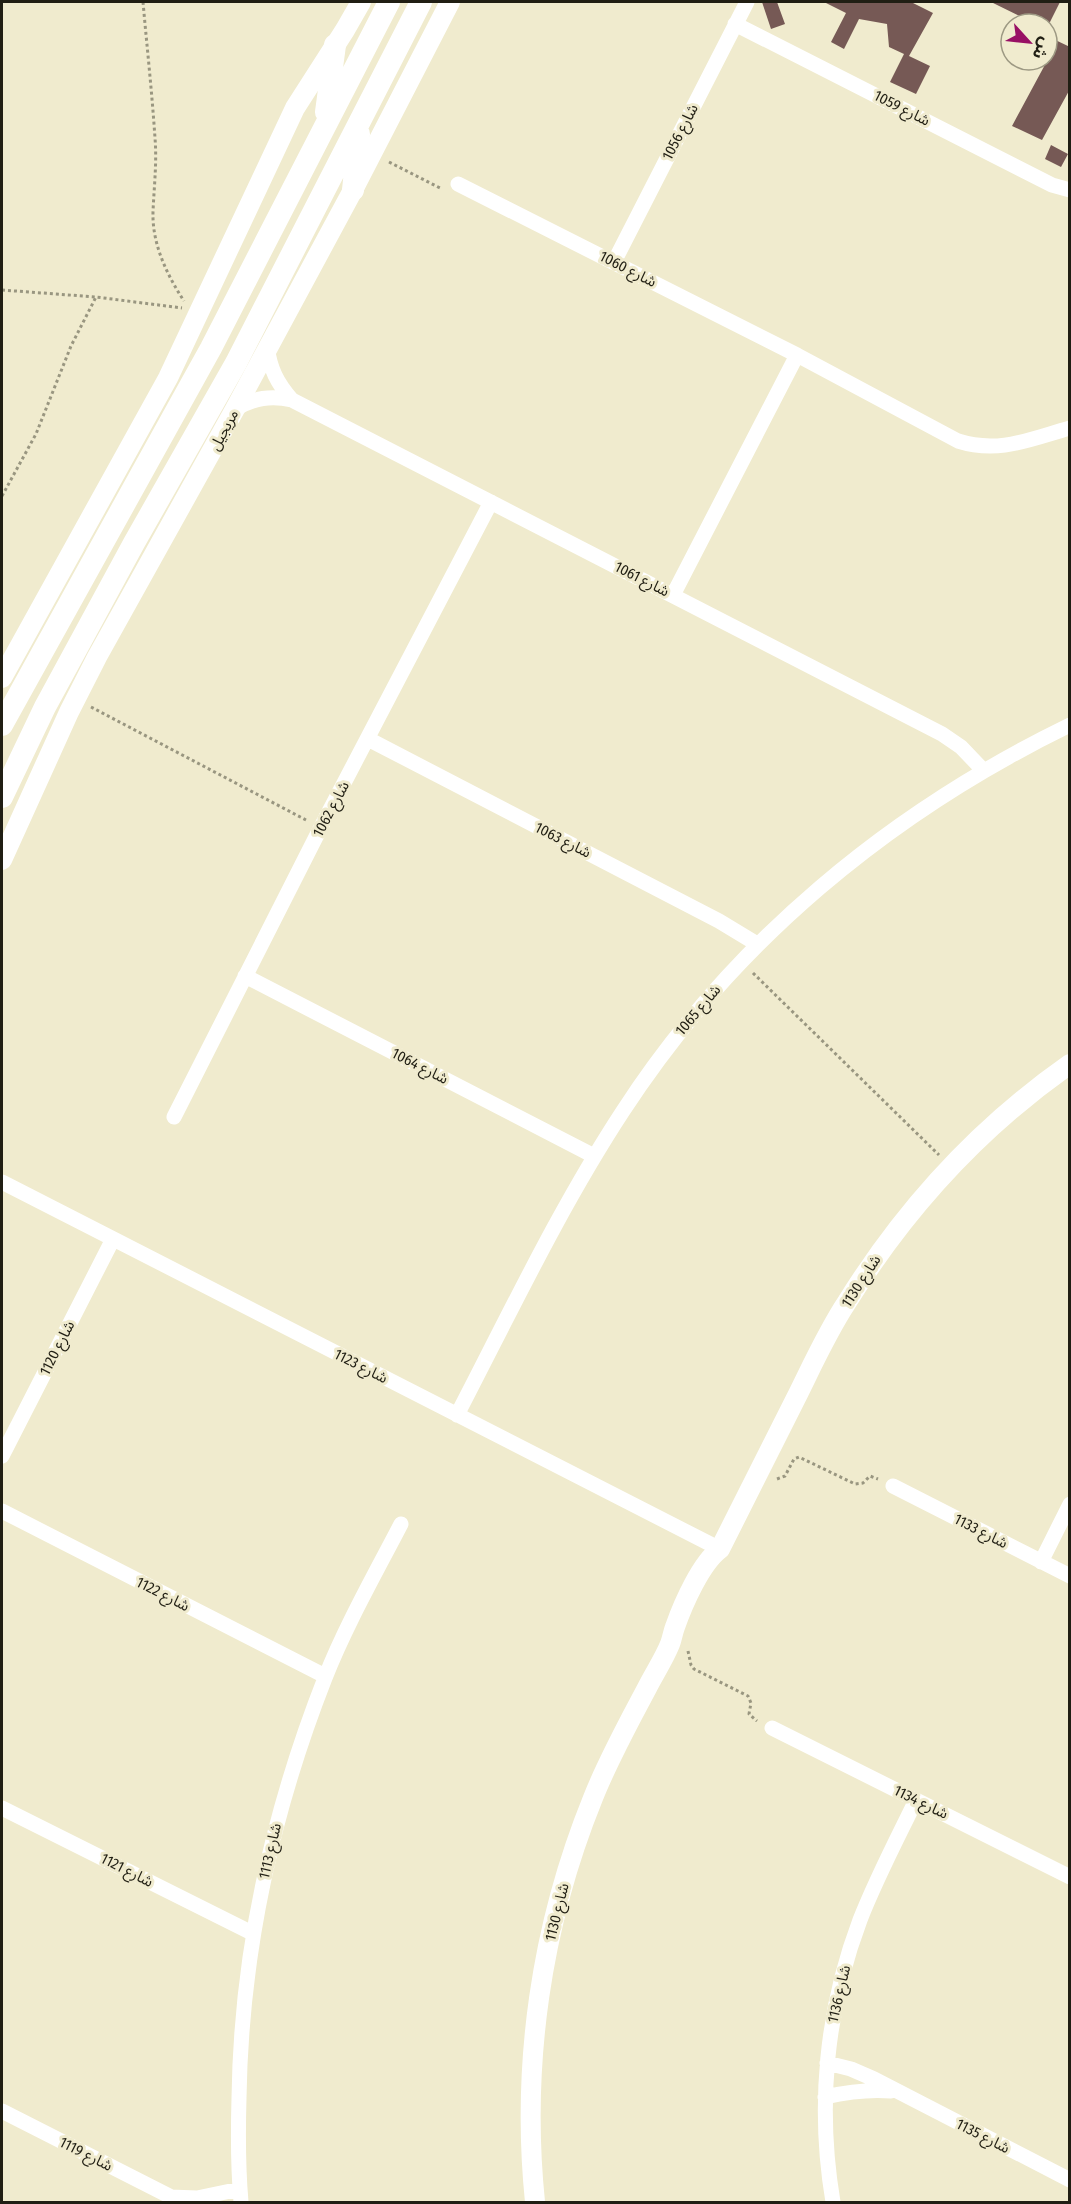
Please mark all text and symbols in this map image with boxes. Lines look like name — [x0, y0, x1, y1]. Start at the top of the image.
north arrow — [999, 12, 1059, 72]
text: ش — [1028, 35, 1055, 63]
street label: شارع 1059 — [870, 86, 933, 133]
street label: شارع 1056 — [658, 101, 705, 165]
street label: شارع 1060 — [595, 247, 660, 294]
street label: مريجيل — [206, 406, 242, 454]
street label: شارع 1061 — [610, 558, 673, 603]
street label: شارع 1062 — [309, 778, 356, 841]
street label: شارع 1063 — [531, 818, 594, 865]
street label: شارع 1065 — [672, 981, 727, 1041]
street label: شارع 1064 — [387, 1044, 452, 1091]
street label: شارع 1130 — [837, 1251, 887, 1312]
street label: شارع 1120 — [36, 1318, 81, 1380]
street label: شارع 1123 — [330, 1345, 391, 1390]
street label: شارع 1133 — [950, 1510, 1011, 1555]
street label: شارع 1122 — [132, 1573, 193, 1618]
street label: شارع 1134 — [890, 1781, 951, 1826]
street label: شارع 1113 — [255, 1821, 288, 1881]
street label: شارع 1121 — [96, 1849, 156, 1894]
street label: شارع 1130 — [541, 1881, 576, 1943]
street label: شارع 1136 — [824, 1963, 857, 2025]
street label: شارع 1135 — [952, 2115, 1013, 2160]
street label: شارع 1119 — [55, 2133, 116, 2178]

